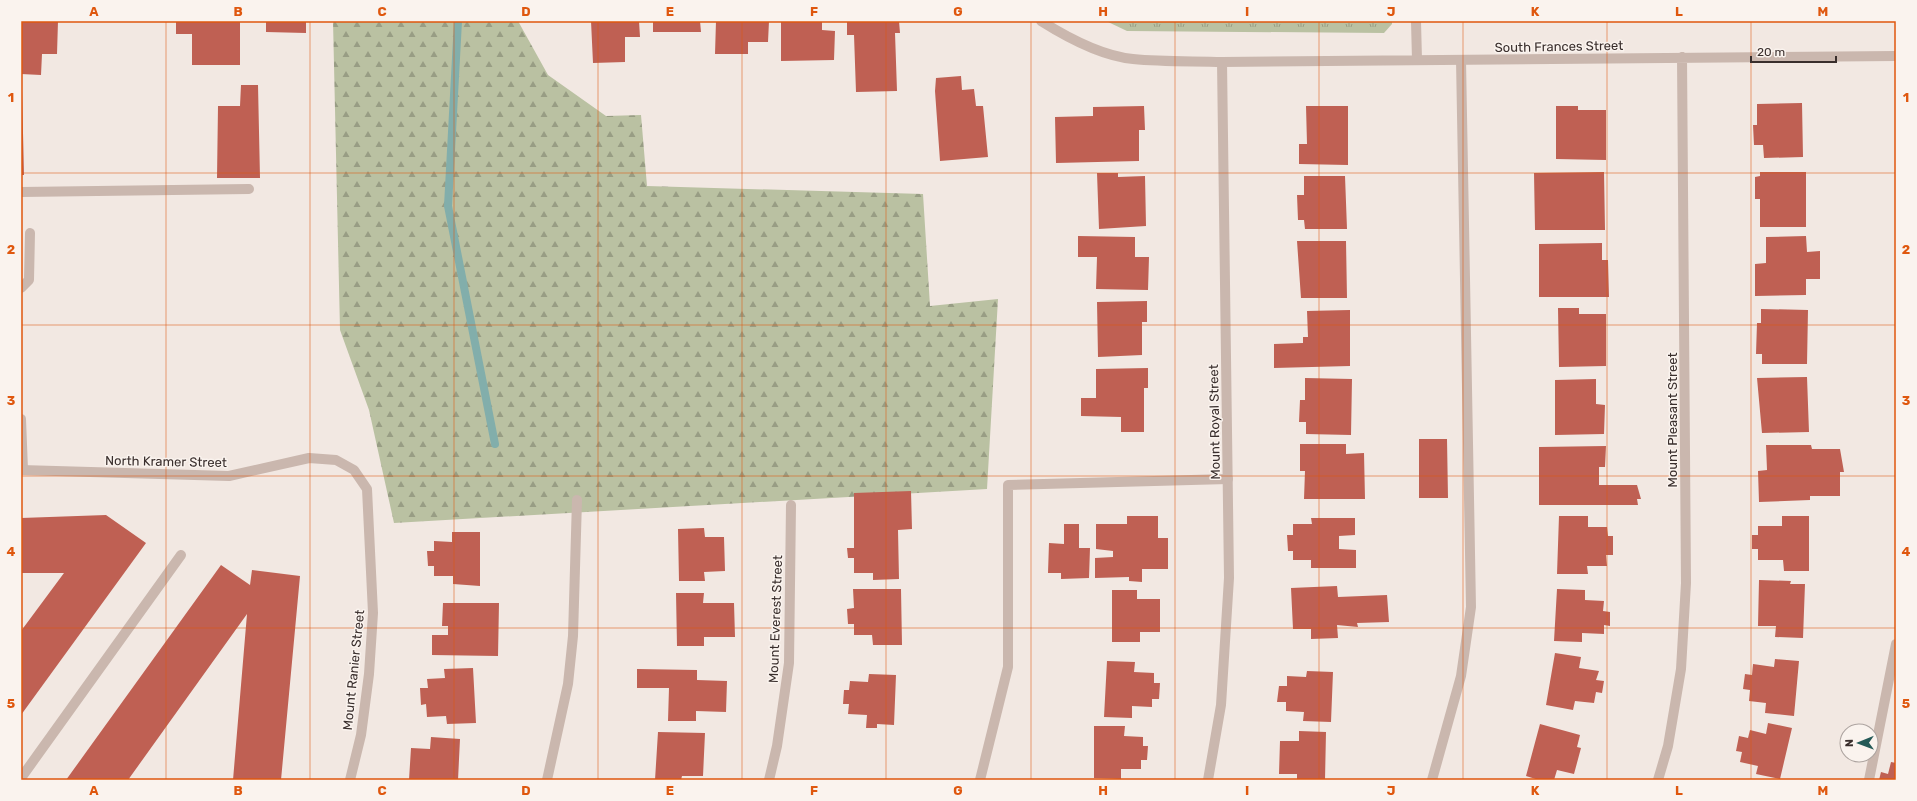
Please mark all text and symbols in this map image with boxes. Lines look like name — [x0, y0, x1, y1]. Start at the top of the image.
text: A — [89, 4, 99, 19]
text: B — [233, 4, 243, 19]
text: C — [377, 4, 387, 19]
text: D — [521, 4, 531, 19]
text: E — [666, 4, 674, 19]
text: F — [810, 4, 818, 19]
text: G — [953, 4, 963, 19]
text: H — [1098, 4, 1108, 19]
text: I — [1245, 4, 1249, 19]
text: J — [1387, 4, 1395, 19]
text: K — [1531, 4, 1540, 19]
text: L — [1675, 4, 1683, 19]
text: M — [1818, 4, 1828, 19]
street label: South Frances Street — [1495, 38, 1623, 55]
scale bar — [1751, 38, 1836, 64]
text: 20 m — [1757, 45, 1785, 59]
text: 1 — [8, 90, 14, 105]
text: 1 — [1903, 90, 1909, 105]
text: 2 — [7, 242, 15, 257]
text: 2 — [1902, 242, 1910, 257]
street label: Mount Pleasant Street — [1665, 352, 1680, 488]
street label: Mount Royal Street — [1206, 364, 1223, 480]
text: 3 — [7, 393, 16, 408]
text: 3 — [1902, 393, 1911, 408]
street label: North Kramer Street — [105, 453, 227, 470]
text: 4 — [7, 544, 16, 559]
text: 4 — [1902, 544, 1911, 559]
street label: Mount Everest Street — [766, 555, 785, 683]
street label: Mount Ranier Street — [340, 609, 367, 731]
text: 5 — [7, 696, 15, 711]
text: 5 — [1902, 696, 1910, 711]
north arrow — [1839, 723, 1879, 763]
text: N — [1843, 739, 1856, 747]
text: A — [89, 783, 99, 798]
text: B — [233, 783, 243, 798]
text: C — [377, 783, 387, 798]
text: D — [521, 783, 531, 798]
text: E — [666, 783, 674, 798]
text: F — [810, 783, 818, 798]
text: G — [953, 783, 963, 798]
text: H — [1098, 783, 1108, 798]
text: I — [1245, 783, 1249, 798]
text: J — [1387, 783, 1395, 798]
text: K — [1531, 783, 1540, 798]
text: L — [1675, 783, 1683, 798]
text: M — [1818, 783, 1828, 798]

